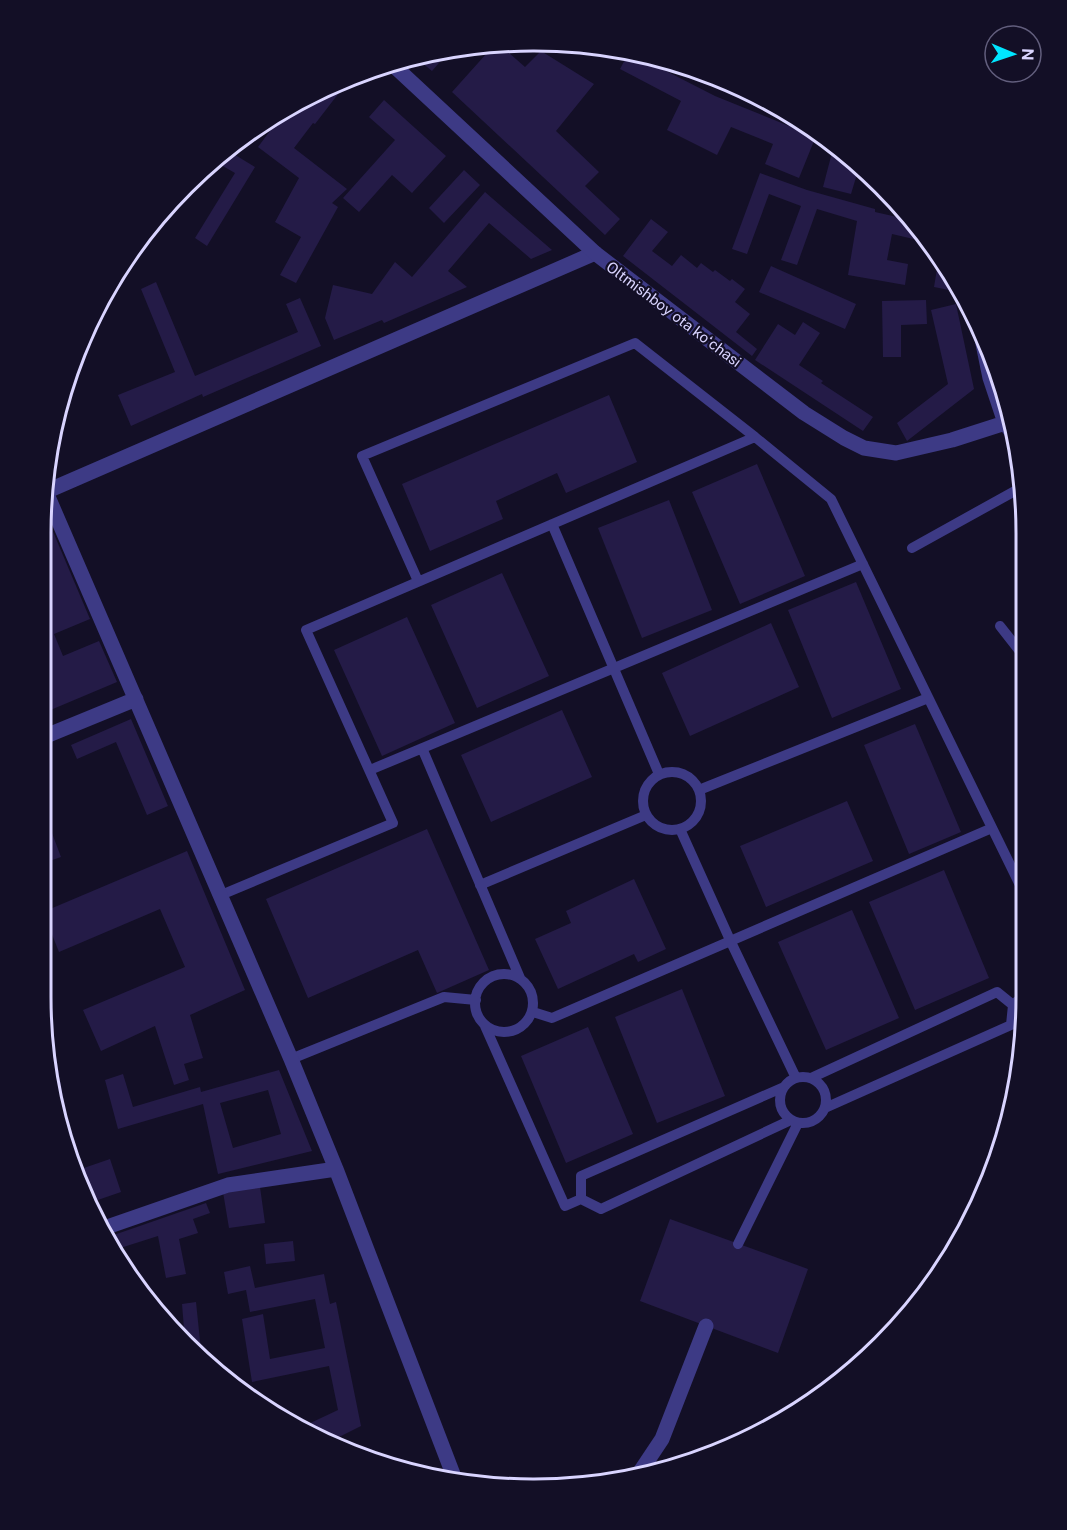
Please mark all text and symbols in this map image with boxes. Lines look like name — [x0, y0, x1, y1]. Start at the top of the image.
north arrow — [983, 24, 1043, 84]
text: N — [1018, 48, 1037, 61]
street label: Oltmishboy ota koʻchasi — [603, 258, 745, 370]

